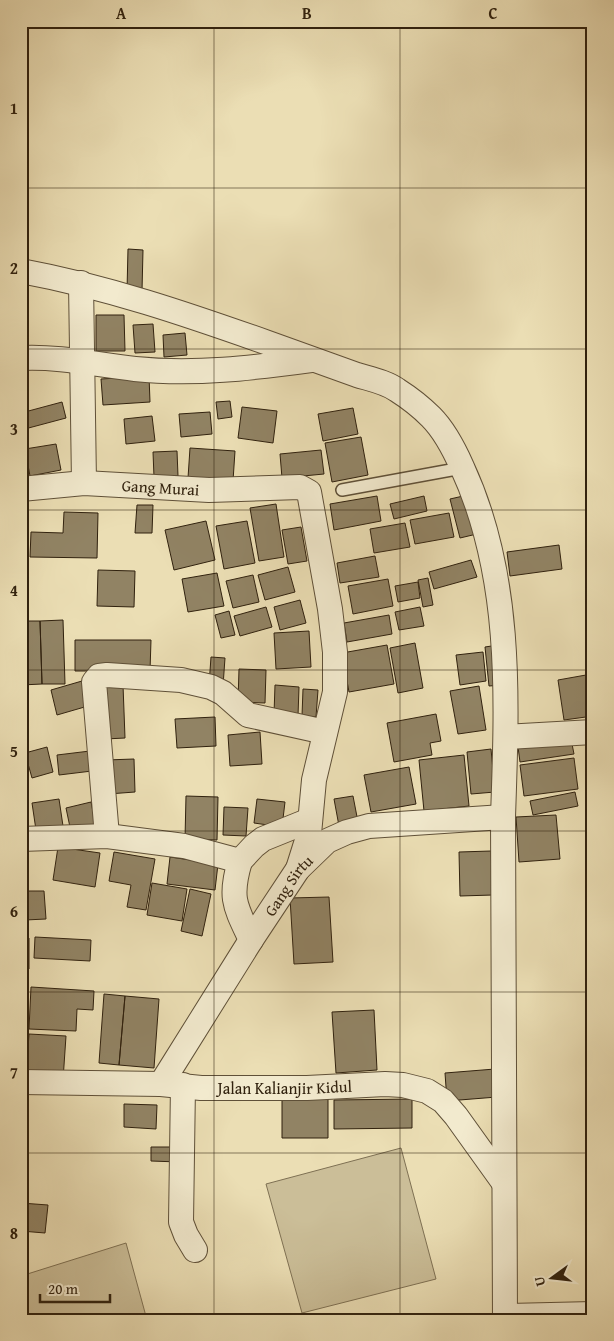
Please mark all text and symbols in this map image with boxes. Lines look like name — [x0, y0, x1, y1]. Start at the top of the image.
text: A — [116, 1, 127, 25]
text: B — [302, 1, 312, 25]
text: C — [488, 1, 498, 25]
text: 1 — [10, 96, 18, 120]
text: 2 — [10, 256, 18, 280]
text: 3 — [10, 417, 18, 441]
street label: Gang Murai — [121, 473, 201, 501]
text: 4 — [10, 578, 18, 602]
text: 5 — [10, 739, 18, 763]
street label: Gang Sirtu — [258, 849, 318, 921]
text: 6 — [10, 899, 18, 923]
text: 7 — [10, 1060, 18, 1084]
street label: Jalan Kalianjir Kidul — [216, 1074, 353, 1100]
text: 8 — [10, 1221, 18, 1245]
north arrow — [526, 1254, 576, 1304]
scale bar — [40, 1271, 110, 1303]
text: U — [528, 1274, 550, 1289]
text: 20 m — [48, 1278, 79, 1299]

